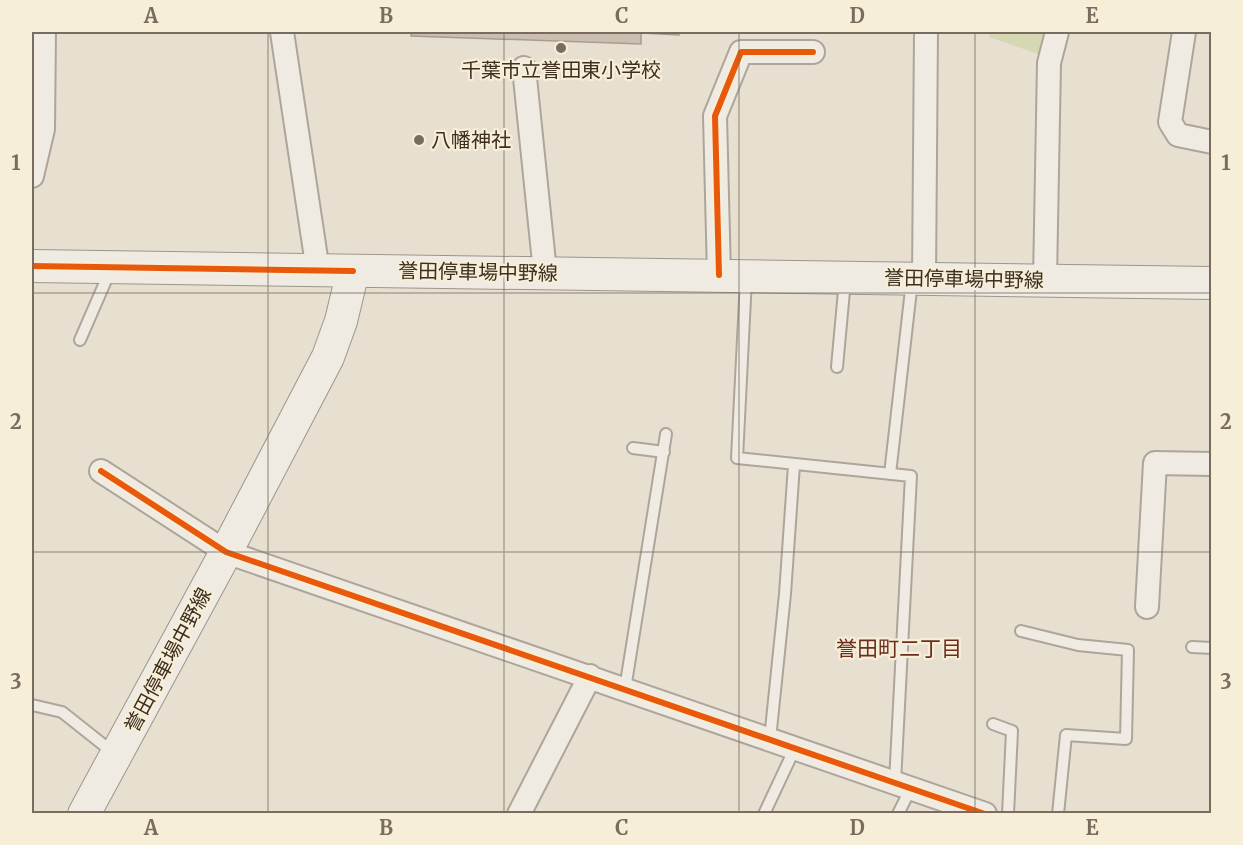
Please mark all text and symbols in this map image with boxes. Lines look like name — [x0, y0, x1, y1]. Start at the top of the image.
text: A — [143, 3, 159, 28]
text: B — [379, 3, 393, 28]
text: C — [615, 3, 629, 28]
text: D — [849, 3, 865, 28]
text: E — [1085, 3, 1099, 28]
marker: 千葉市立誉田東小学校 — [554, 41, 568, 55]
place label: 千葉市立誉田東小学校 — [461, 57, 661, 82]
place label: 八幡神社 — [431, 127, 511, 152]
marker: 八幡神社 — [412, 133, 426, 147]
text: 1 — [11, 150, 21, 175]
text: 1 — [1221, 150, 1231, 175]
street label: 誉田停車場中野線 — [398, 258, 558, 285]
street label: 誉田停車場中野線 — [884, 265, 1044, 292]
text: 2 — [10, 409, 22, 434]
text: 2 — [1220, 409, 1232, 434]
street label: 誉田停車場中野線 — [119, 583, 216, 736]
district label: 誉田町二丁目 — [836, 635, 962, 662]
text: 3 — [10, 669, 22, 694]
text: 3 — [1220, 669, 1232, 694]
text: A — [143, 815, 159, 840]
text: B — [379, 815, 393, 840]
text: C — [615, 815, 629, 840]
text: D — [849, 815, 865, 840]
text: E — [1085, 815, 1099, 840]

